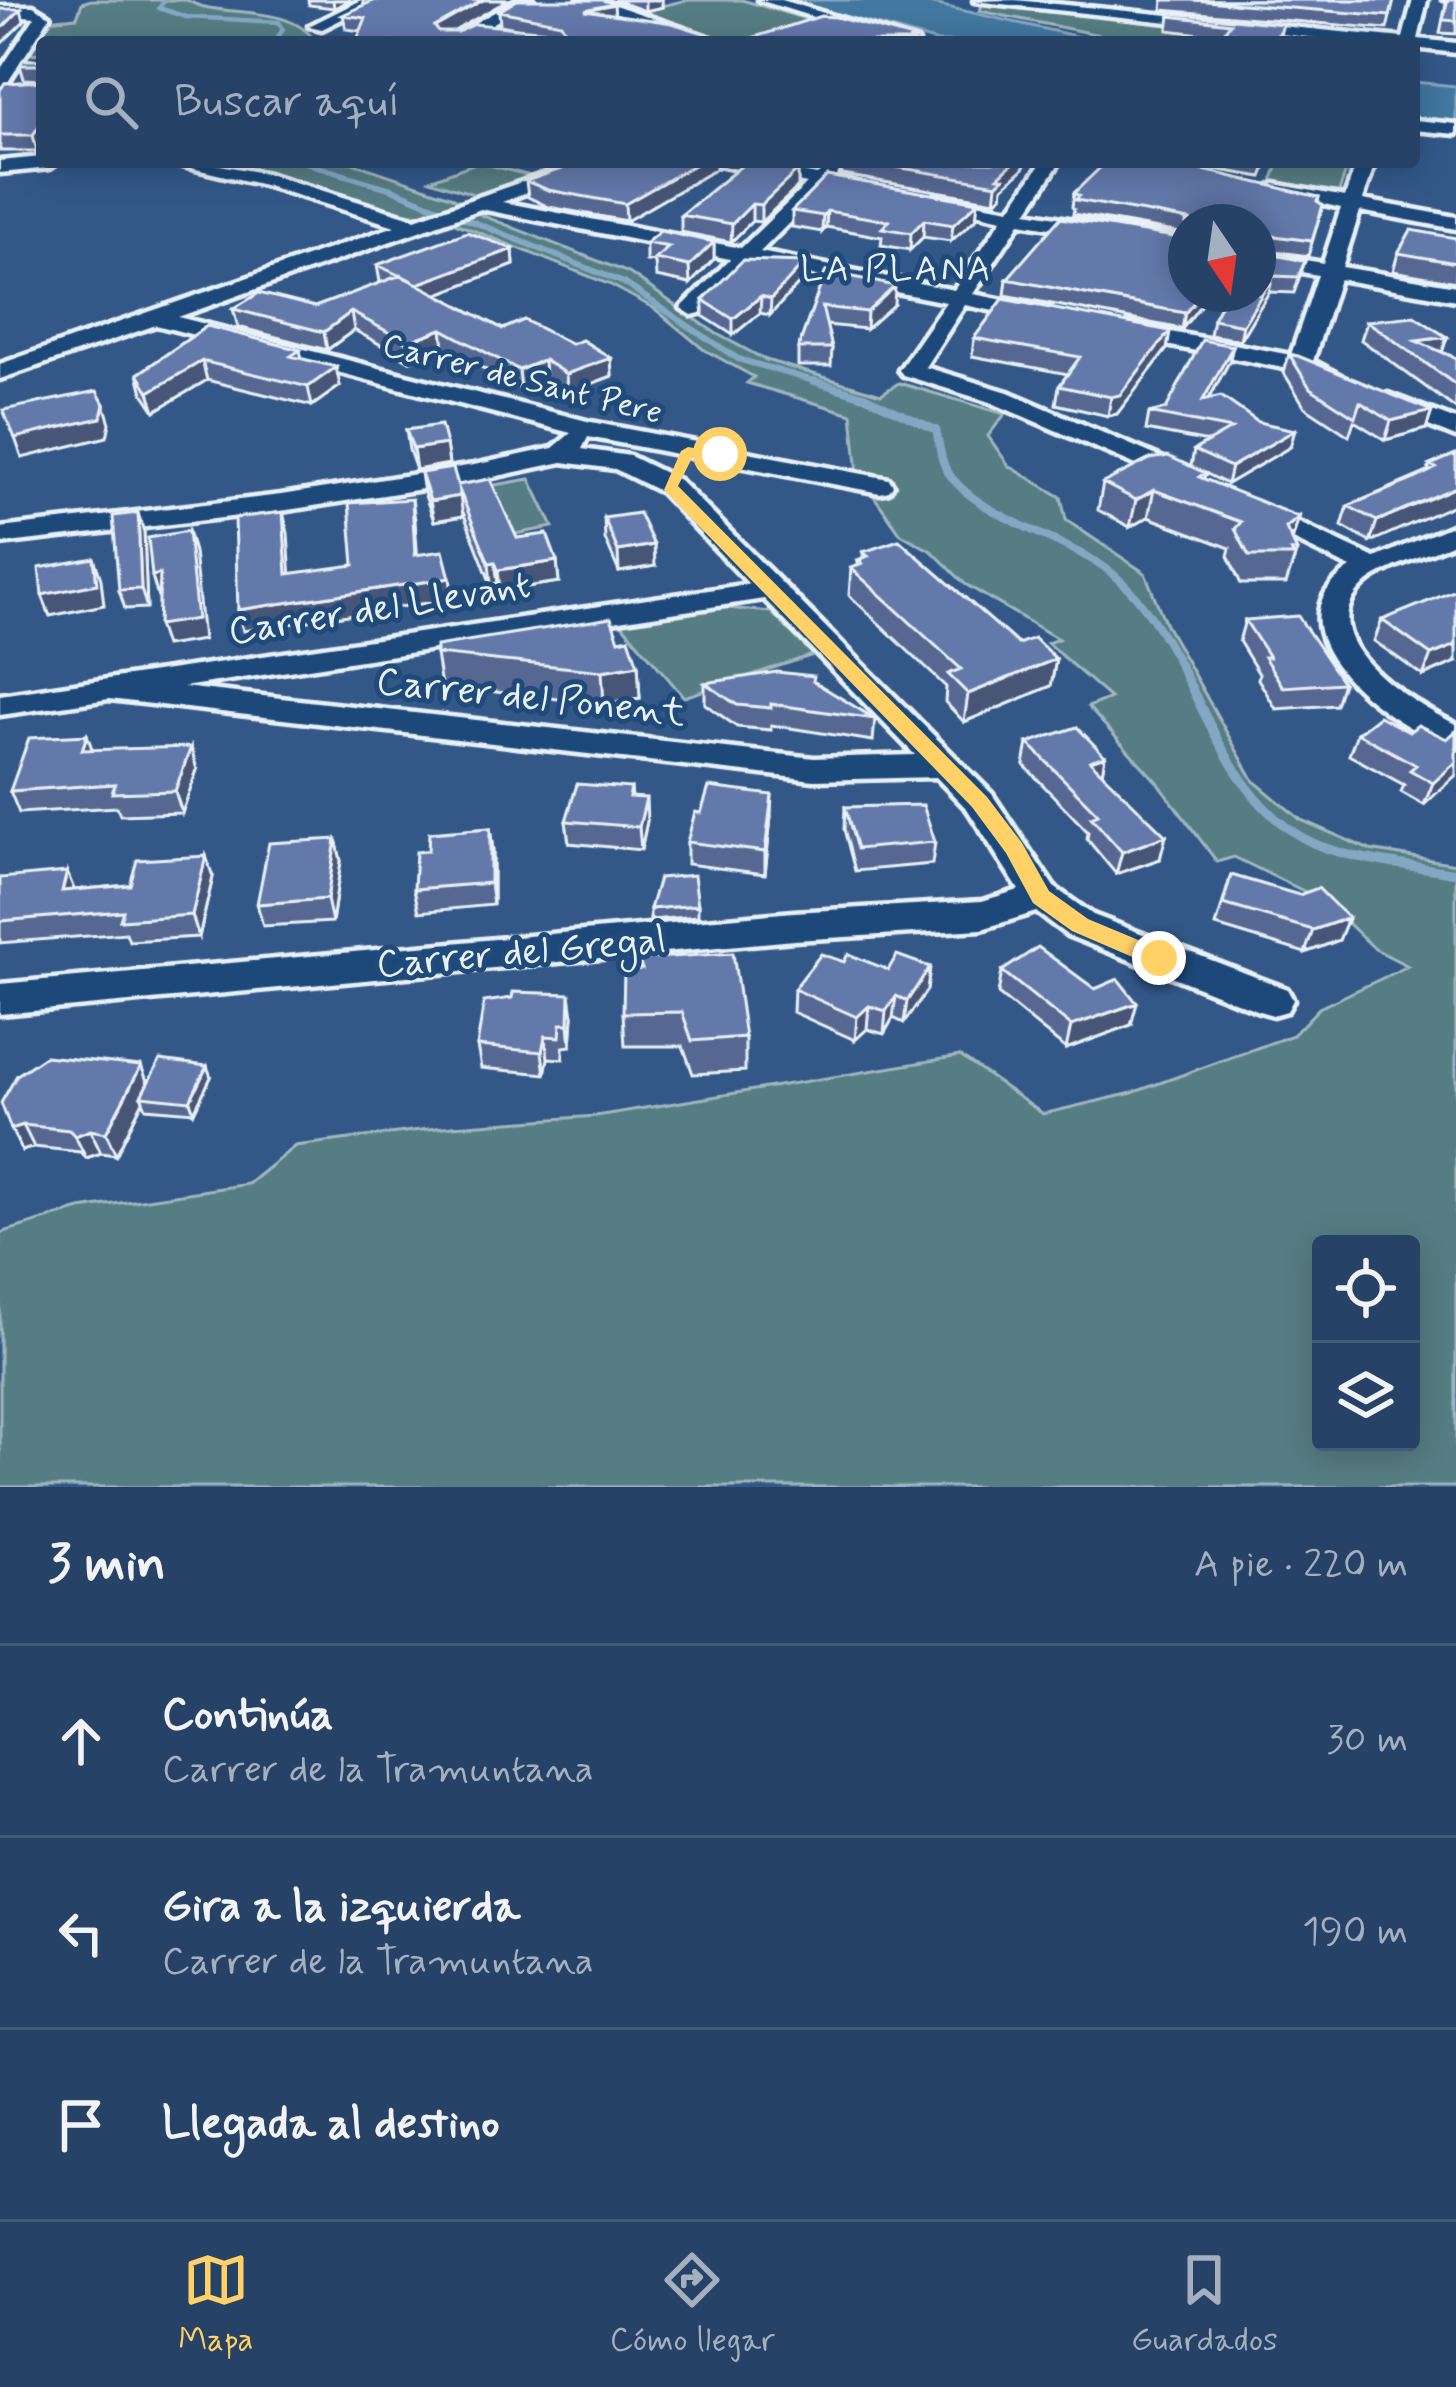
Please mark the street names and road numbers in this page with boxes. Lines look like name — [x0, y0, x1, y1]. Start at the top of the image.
street label: Carrer de Sant Pere — [378, 324, 667, 436]
street label: Carrer del Llevant — [225, 560, 534, 659]
street label: Carrer del Ponent — [374, 657, 688, 740]
street label: Carrer del Gregal — [374, 915, 668, 995]

